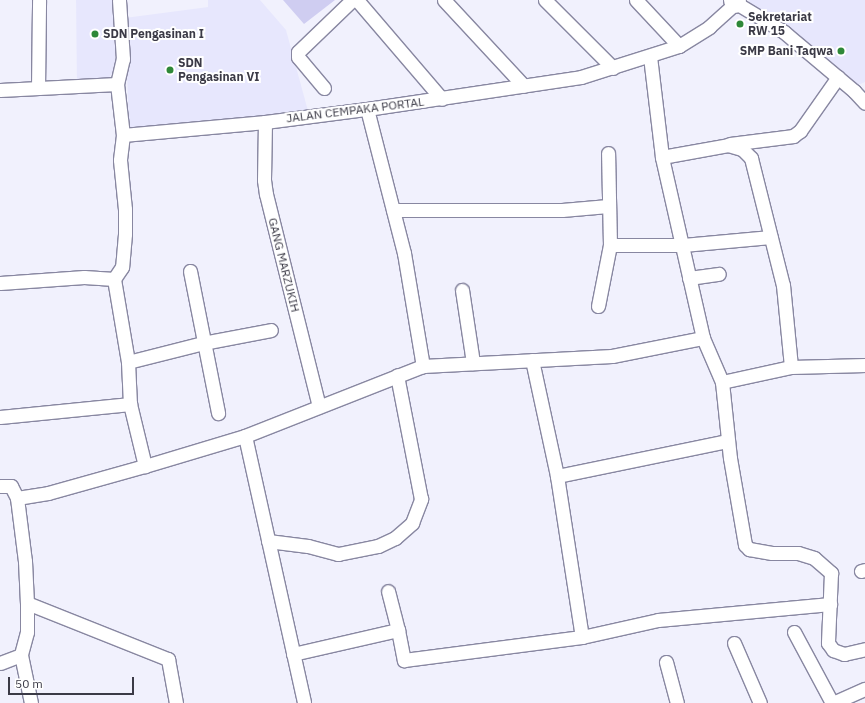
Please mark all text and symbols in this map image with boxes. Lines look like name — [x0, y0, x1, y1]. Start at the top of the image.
place label: Sekretariat RW 15 — [748, 10, 812, 38]
marker: Sekretariat RW 15 — [735, 19, 745, 29]
place label: SDN Pengasinan I — [103, 27, 204, 41]
marker: SDN Pengasinan I — [90, 29, 100, 39]
place label: SMP Bani Taqwa — [740, 44, 833, 58]
marker: SMP Bani Taqwa — [836, 46, 846, 56]
place label: SDN Pengasinan VI — [178, 56, 259, 84]
marker: SDN Pengasinan VI — [165, 65, 175, 75]
street label: JALAN CEMPAKA PORTAL — [285, 94, 425, 126]
street label: GANG MARZUKIH — [265, 216, 303, 314]
scale bar — [10, 669, 136, 695]
text: 50 m — [15, 676, 43, 691]

